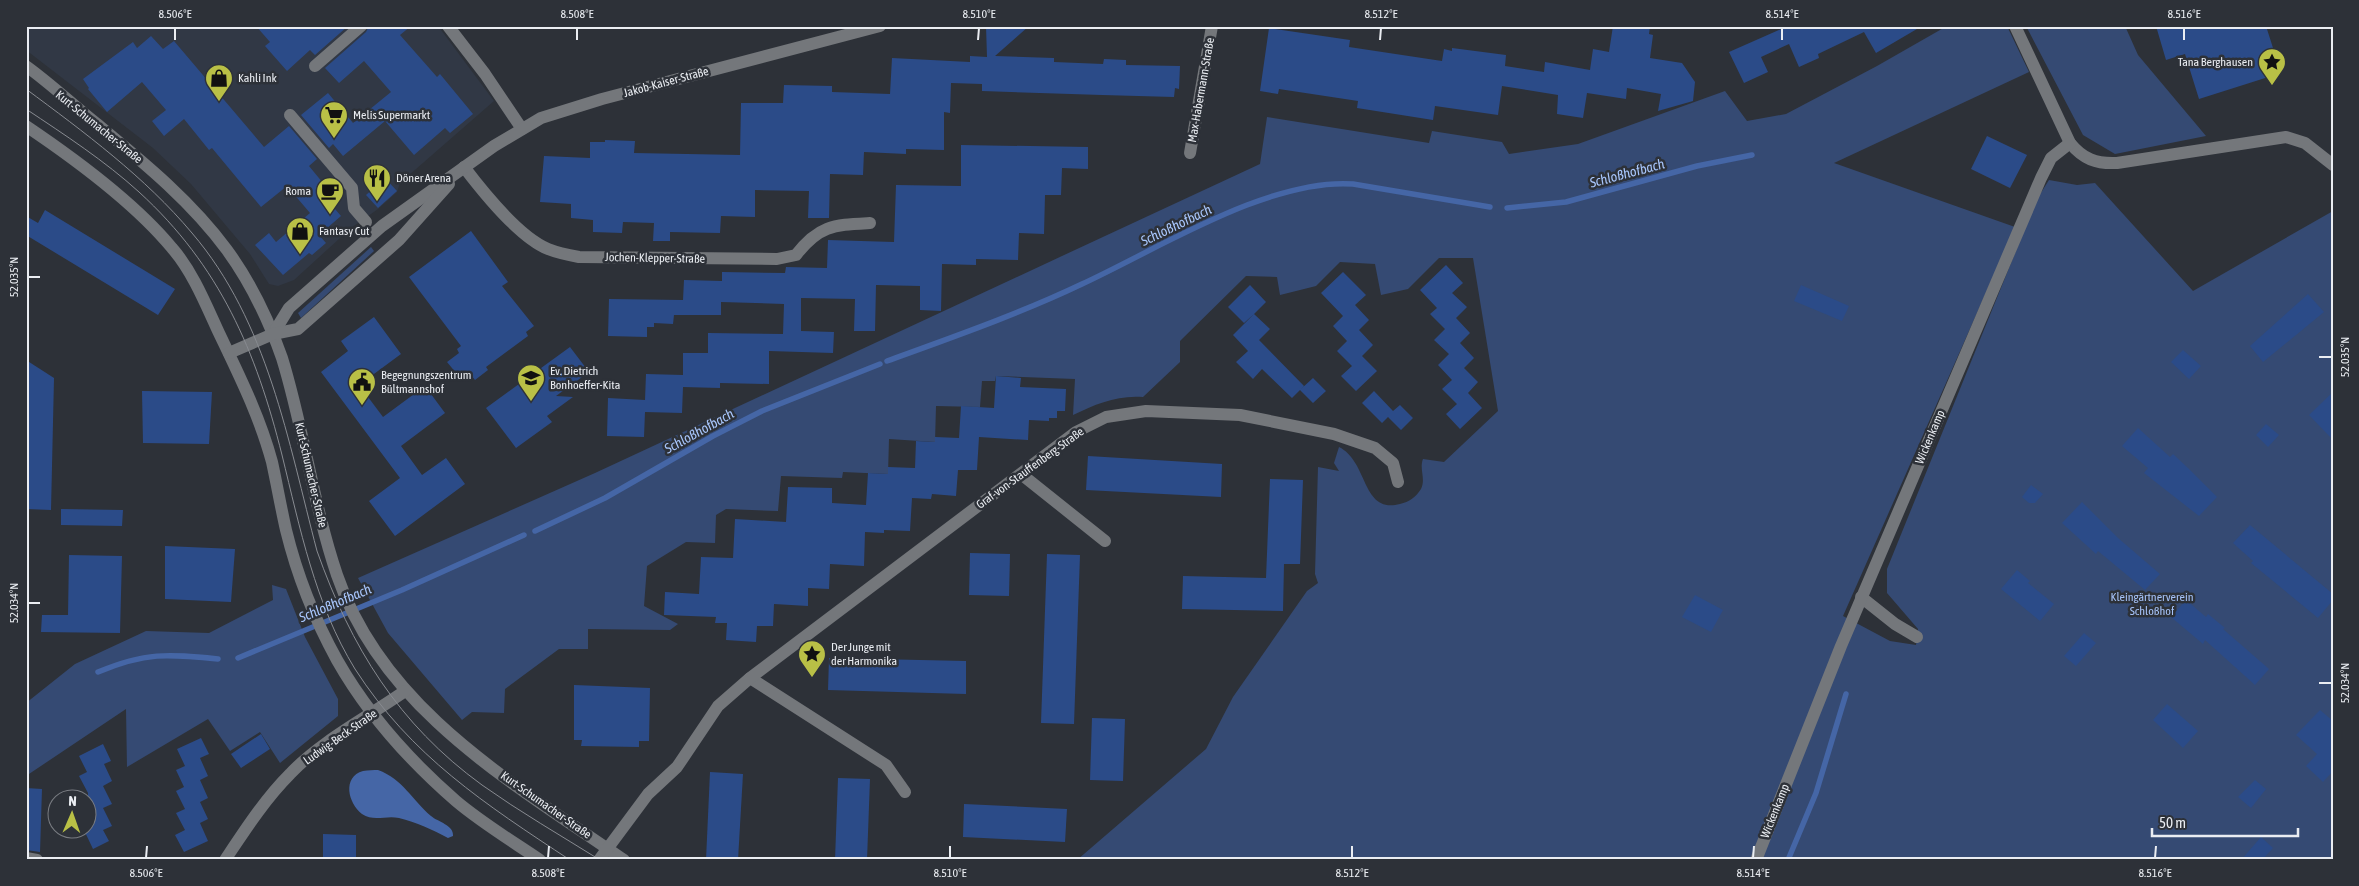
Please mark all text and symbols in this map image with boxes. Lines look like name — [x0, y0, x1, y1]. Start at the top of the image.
text: 8.506°E — [158, 7, 192, 21]
text: 8.508°E — [560, 7, 594, 21]
text: 8.510°E — [962, 7, 996, 21]
text: 8.512°E — [1364, 7, 1398, 21]
text: 8.514°E — [1765, 7, 1799, 21]
text: 8.516°E — [2167, 7, 2201, 21]
street label: Max-Habermann-Straße — [1185, 37, 1217, 143]
place icon: Tana Berghausen — [2257, 47, 2287, 86]
place label: Tana Berghausen — [2178, 55, 2253, 69]
shop icon: Kahli Ink — [204, 63, 234, 102]
street label: Jakob-Kaiser-Straße — [622, 64, 710, 100]
place label: Kahli Ink — [238, 71, 278, 85]
street label: Kurt-Schumacher-Straße — [53, 88, 145, 166]
supermarket icon: Melis Supermarkt — [319, 100, 349, 139]
place label: Melis Supermarkt — [353, 108, 431, 122]
water label: Schloßhofbach — [1587, 155, 1666, 191]
restaurant icon: Döner Arena — [362, 163, 392, 202]
place label: Döner Arena — [396, 171, 451, 185]
cafe icon: Roma — [315, 176, 345, 215]
place label: Roma — [285, 184, 311, 198]
water label: Schloßhofbach — [1137, 201, 1214, 249]
shop icon: Fantasy Cut — [285, 216, 315, 255]
place label: Fantasy Cut — [319, 224, 370, 238]
street label: Jochen-Klepper-Straße — [605, 250, 705, 266]
text: 52.035°N — [7, 257, 21, 297]
text: 52.035°N — [2338, 337, 2352, 377]
school or university icon: Ev. Dietrich Bonhoeffer-Kita — [516, 363, 546, 402]
place label: Ev. Dietrich Bonhoeffer-Kita — [550, 364, 620, 392]
public building icon: Begegnungszentrum Bültmannshof — [347, 367, 377, 406]
place label: Begegnungszentrum Bültmannshof — [381, 368, 471, 396]
water label: Schloßhofbach — [661, 405, 737, 457]
street label: Wickenkamp — [1912, 408, 1948, 466]
street label: Kurt-Schumacher-Straße — [292, 421, 330, 529]
street label: Graf-von-Stauffenberg-Straße — [974, 424, 1086, 512]
water label: Schloßhofbach — [296, 581, 374, 626]
text: 52.034°N — [7, 583, 21, 623]
park label: Kleingärtnerverein Schloßhof — [2111, 590, 2194, 618]
place icon: Der Junge mit der Harmonika — [797, 639, 827, 678]
place label: Der Junge mit der Harmonika — [831, 640, 897, 668]
text: 52.034°N — [2338, 663, 2352, 703]
street label: Ludwig-Beck-Straße — [301, 706, 379, 768]
street label: Kurt-Schumacher-Straße — [498, 768, 594, 842]
street label: Wickenkamp — [1758, 781, 1792, 840]
north arrow — [48, 788, 98, 838]
text: N — [68, 793, 77, 809]
scale bar — [2152, 806, 2298, 838]
text: 50 m — [2159, 814, 2186, 831]
text: 8.506°E — [129, 866, 163, 880]
text: 8.508°E — [531, 866, 565, 880]
text: 8.510°E — [933, 866, 967, 880]
text: 8.512°E — [1335, 866, 1369, 880]
text: 8.514°E — [1736, 866, 1770, 880]
text: 8.516°E — [2138, 866, 2172, 880]

